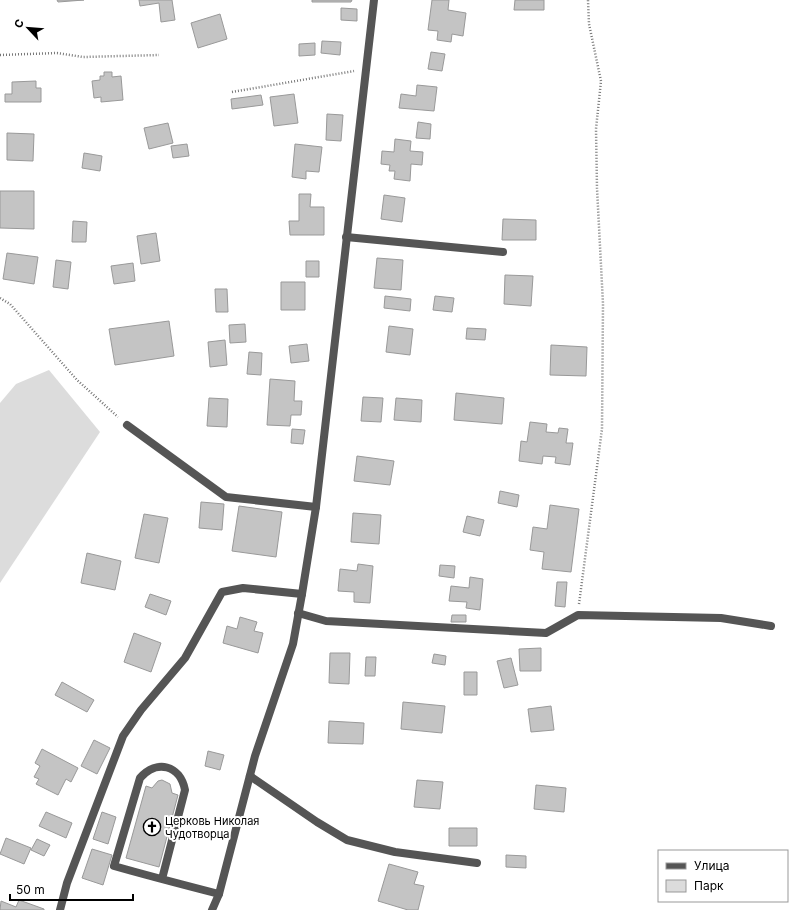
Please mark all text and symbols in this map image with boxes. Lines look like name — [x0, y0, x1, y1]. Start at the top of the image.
north arrow — [8, 8, 48, 48]
text: С — [11, 17, 27, 30]
place label: Церковь Николая Чудотворца — [165, 814, 259, 841]
church icon: Церковь Николая Чудотворца — [142, 817, 162, 837]
legend — [658, 850, 788, 902]
text: Улица — [694, 858, 729, 873]
scale bar — [10, 876, 133, 902]
text: Парк — [694, 878, 724, 893]
text: 50 m — [16, 882, 45, 897]

